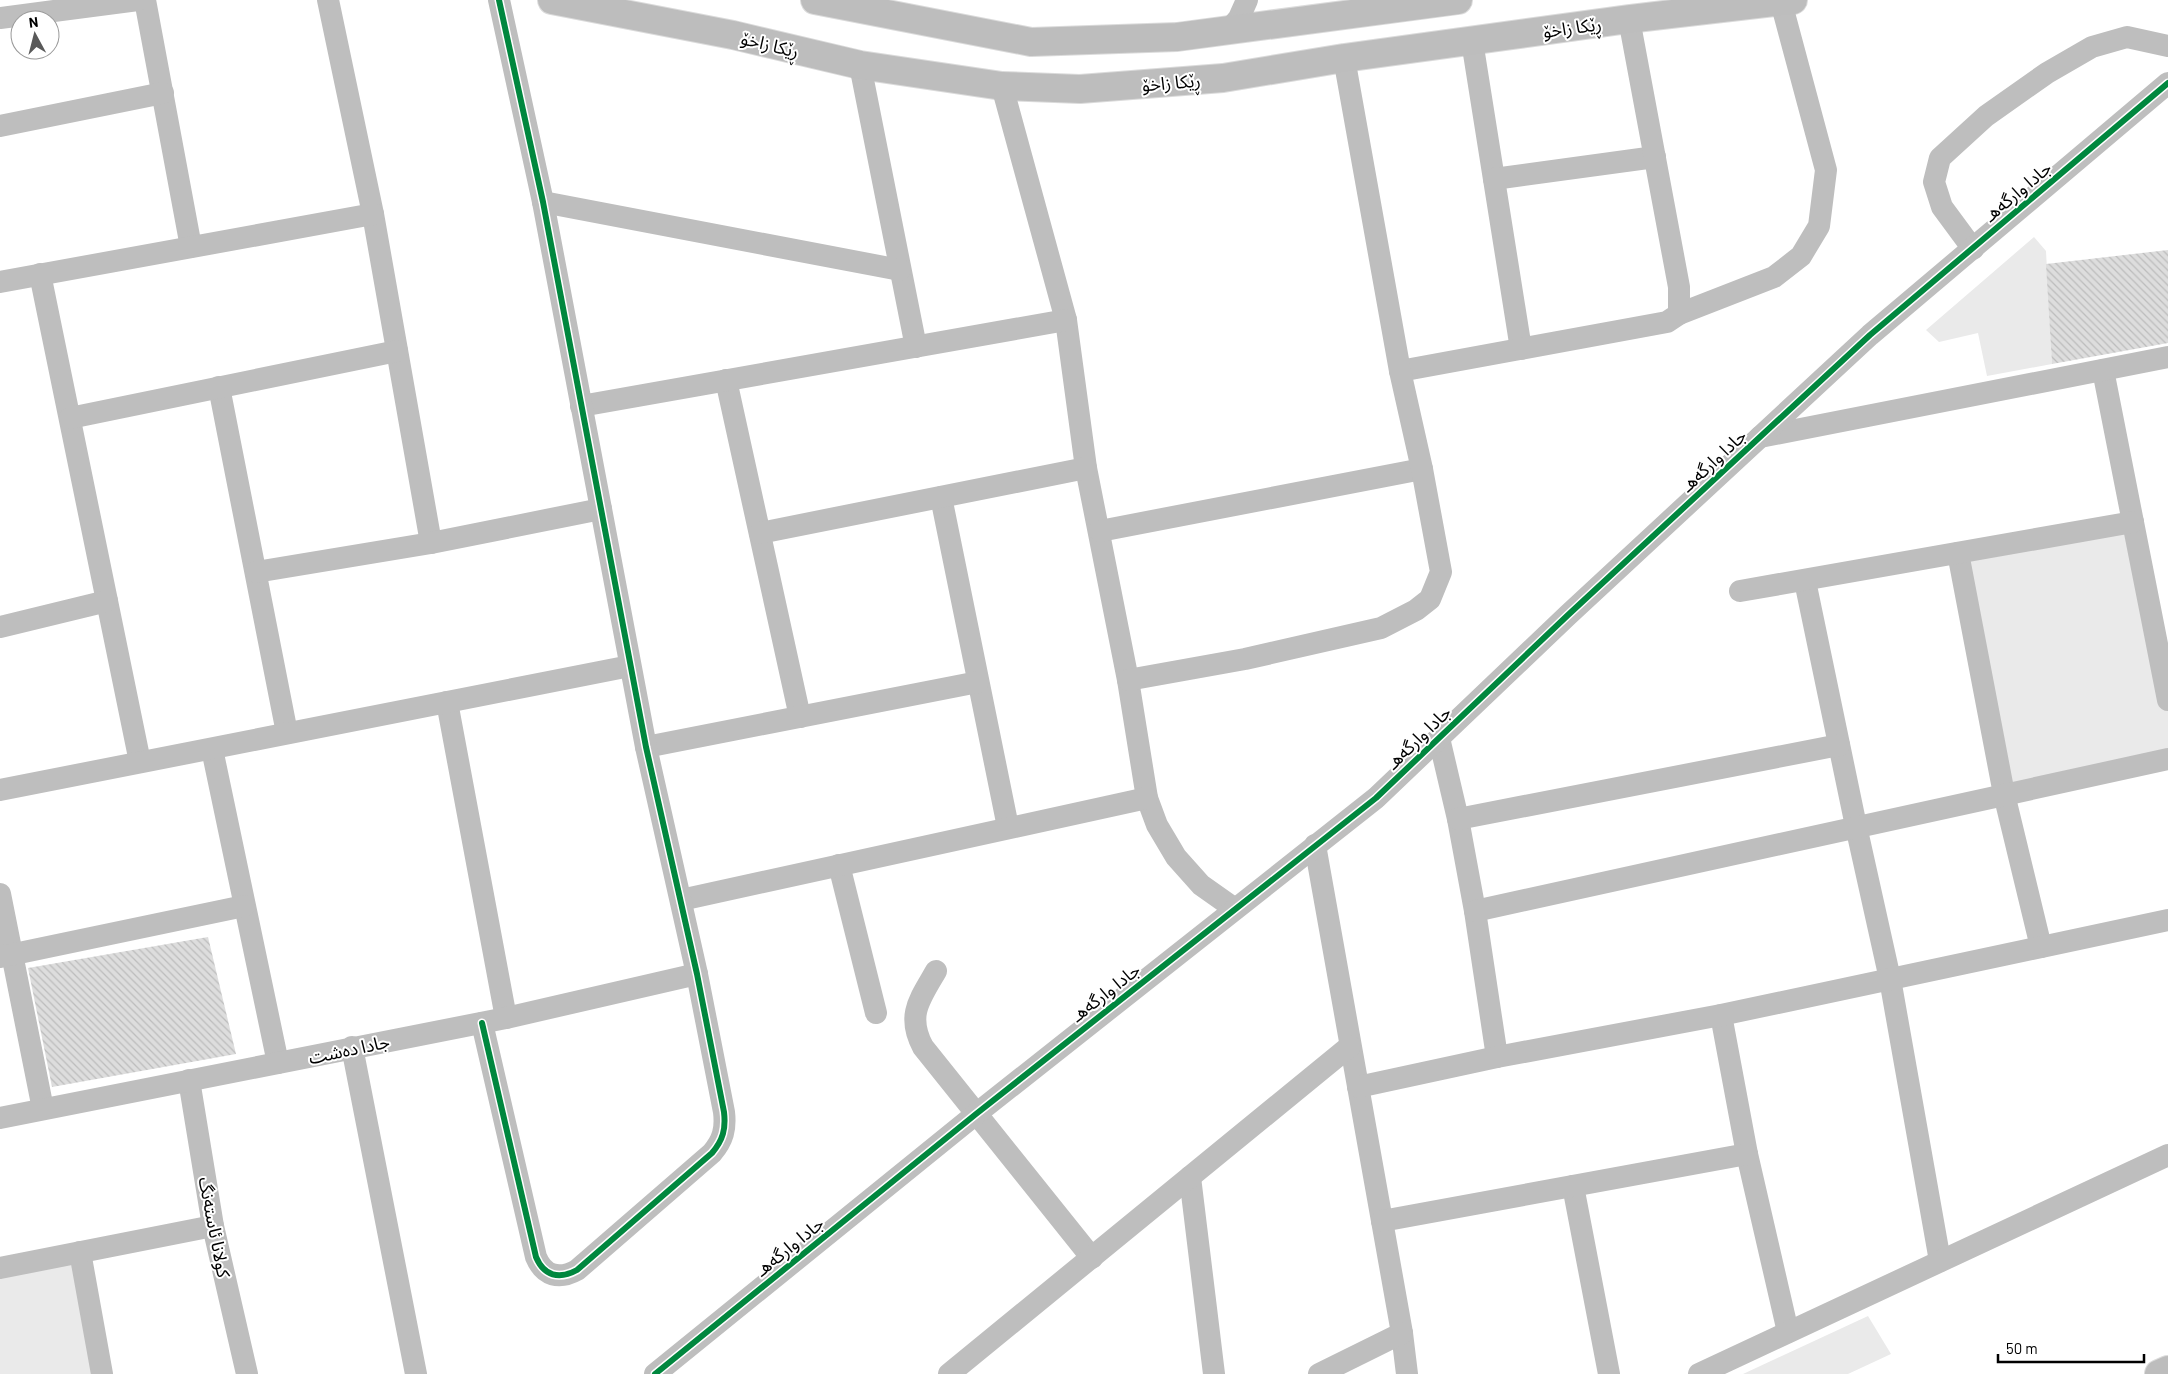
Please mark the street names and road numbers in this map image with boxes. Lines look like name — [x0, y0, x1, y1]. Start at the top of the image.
street label: ڕێکا زاخۆ — [1541, 12, 1603, 47]
street label: ڕێکا زاخۆ — [738, 26, 801, 67]
street label: ڕێکا زاخۆ — [1141, 68, 1202, 100]
street label: جادا وارگه‌هـ — [1979, 156, 2056, 227]
street label: جادا وارگه‌هـ — [1676, 424, 1751, 497]
street label: جادا وارگه‌هـ — [1381, 701, 1456, 774]
street label: جادا وارگه‌هـ — [1066, 958, 1145, 1027]
street label: جادا دەشت — [307, 1030, 391, 1068]
street label: کولانا ئاستەنگ — [193, 1175, 236, 1280]
street label: جادا وارگه‌هـ — [750, 1212, 828, 1281]

